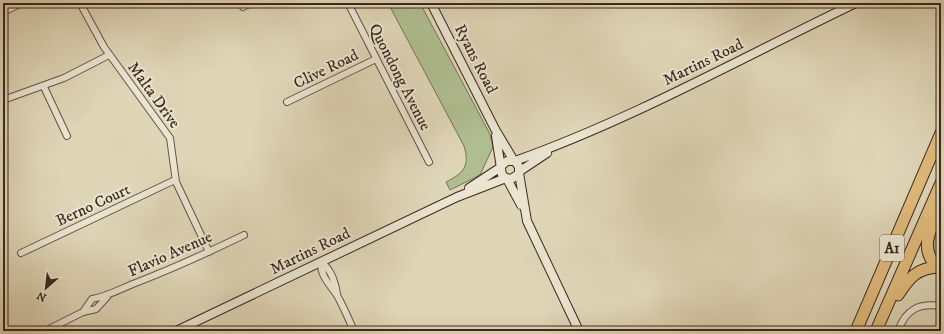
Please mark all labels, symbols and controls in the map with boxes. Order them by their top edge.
street label: Quondong Avenue [364,20,436,134]
street label: Ryans Road [450,21,502,97]
street label: Martins Road [660,34,746,90]
street label: Clive Road [290,45,362,93]
street label: Malta Drive [123,58,185,132]
street label: Berno Court [53,179,133,231]
street label: Martins Road [267,223,353,279]
street label: Flavio Avenue [125,226,215,281]
road number: A1 [880,235,904,261]
north arrow [26,268,66,308]
text: N [35,288,49,304]

